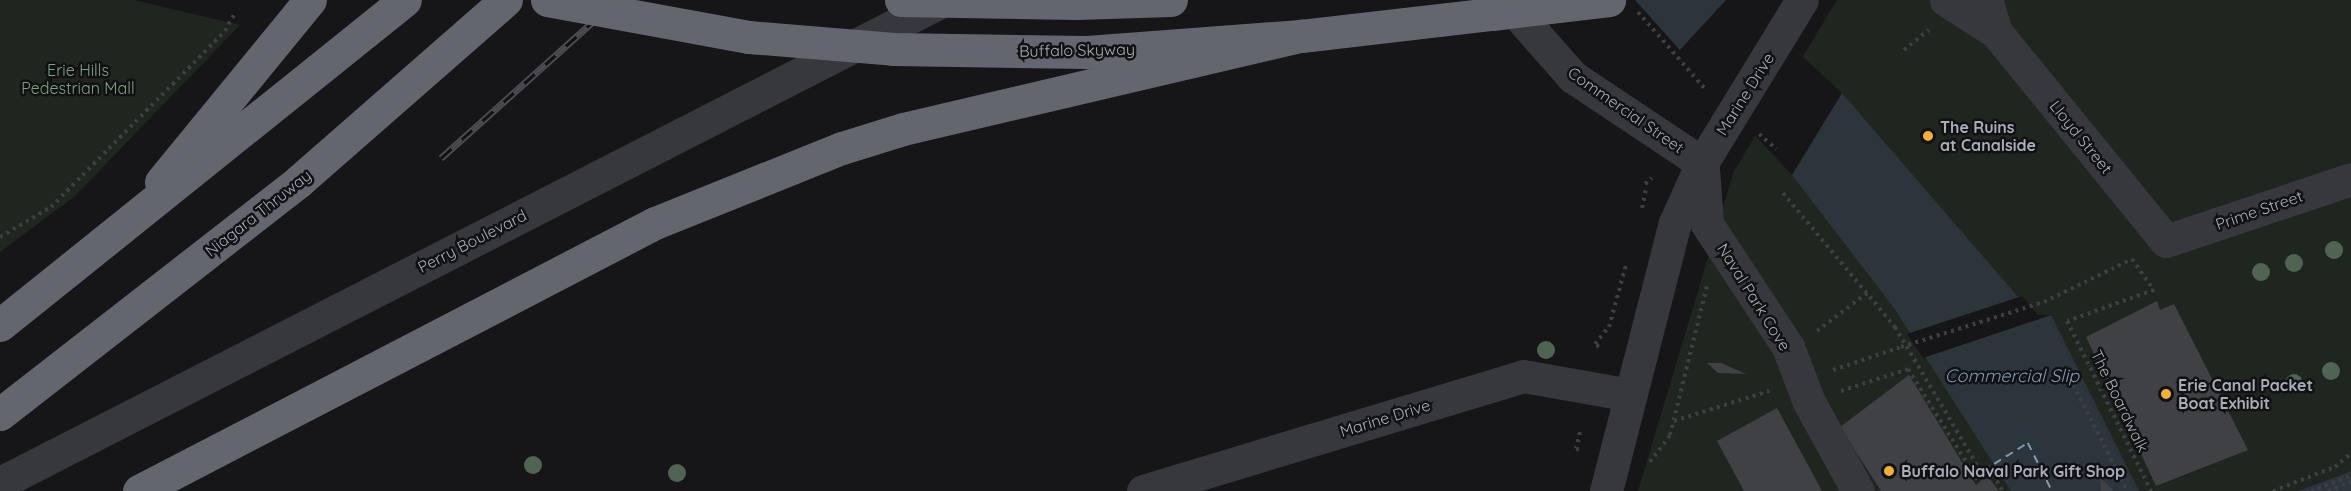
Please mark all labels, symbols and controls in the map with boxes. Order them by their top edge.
street label: Buffalo Skyway [1019,39,1135,61]
street label: Marine Drive [1712,49,1778,139]
park label: Erie Hills Pedestrian Mall [21,60,135,98]
street label: Commercial Street [1564,63,1688,157]
street label: Lloyd Street [2046,97,2116,177]
place label: The Ruins at Canalside [1940,117,2036,155]
marker: The Ruins at Canalside [1921,129,1935,143]
street label: Niagara Thruway [201,166,315,260]
street label: Prime Street [2213,186,2305,234]
street label: Perry Boulevard [414,205,530,277]
street label: Naval Park Cove [1713,240,1795,354]
street label: The Boardwalk [2087,347,2153,455]
water label: Commercial Slip [1945,365,2079,387]
place label: Erie Canal Packet Boat Exhibit [2178,375,2313,413]
marker: Erie Canal Packet Boat Exhibit [2159,387,2173,401]
street label: Marine Drive [1337,395,1433,441]
place label: Buffalo Naval Park Gift Shop [1901,461,2125,481]
marker: Buffalo Naval Park Gift Shop [1882,464,1896,478]

